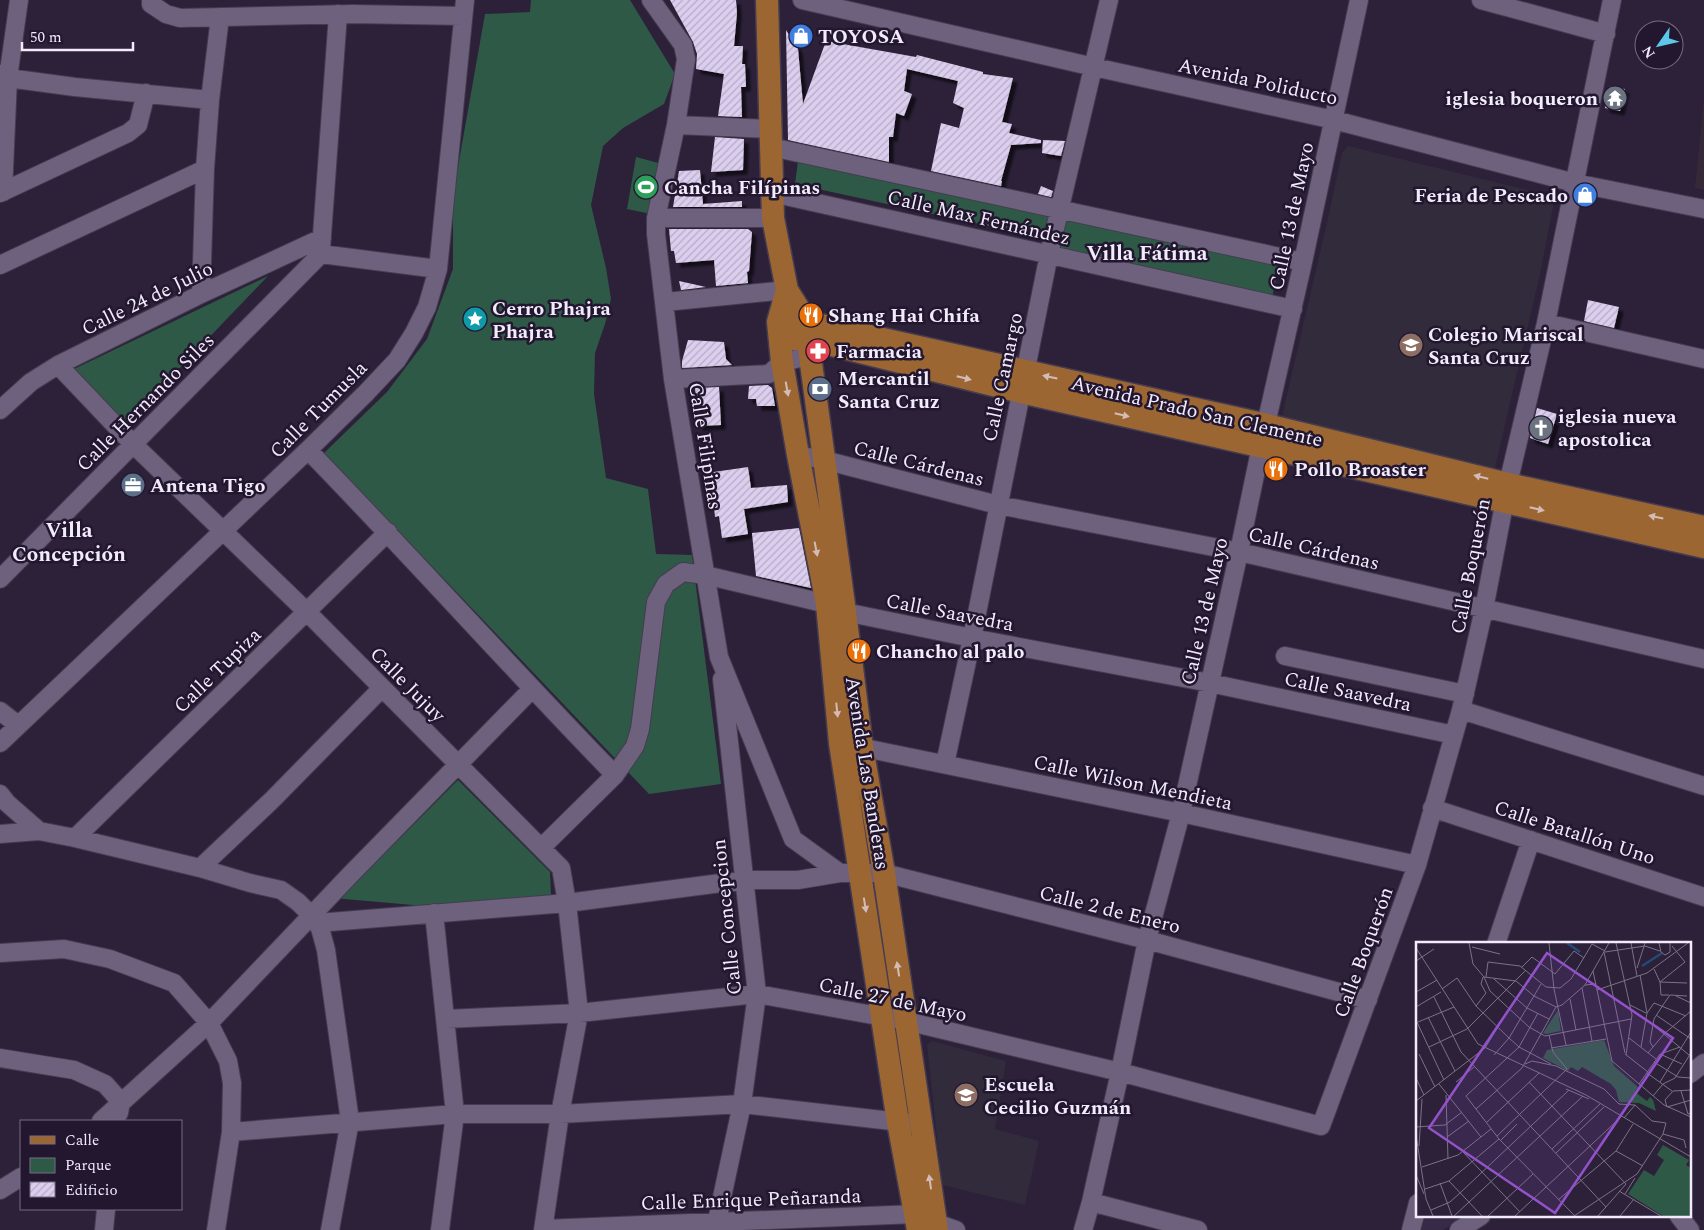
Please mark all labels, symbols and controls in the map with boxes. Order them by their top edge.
scale bar [22,20,134,52]
north arrow [1634,20,1684,70]
place label: TOYOSA [818,22,905,52]
shop icon: TOYOSA [788,23,814,49]
text: 50 m [30,26,62,49]
text: N [1637,41,1661,63]
street label: Avenida Poliducto [1175,50,1340,114]
place label: iglesia boqueron [1445,84,1598,114]
temple icon: iglesia boqueron [1602,85,1628,111]
street label: Calle 13 de Mayo [1262,139,1322,293]
place label: Cancha Filípinas [664,173,820,203]
sports icon: Cancha Filípinas [633,174,659,200]
place label: Feria de Pescado [1414,181,1568,211]
street label: Calle Max Fernández [884,182,1073,254]
shop icon: Feria de Pescado [1572,182,1598,208]
district label: Villa Fátima [1087,238,1208,270]
street label: Calle 24 de Julio [76,254,218,344]
place label: Cerro Phajra Phajra [492,294,612,347]
place label: Shang Hai Chifa [828,301,980,331]
restaurant icon: Shang Hai Chifa [798,302,824,328]
place icon: Cerro Phajra Phajra [462,306,488,332]
street label: Calle Camargo [975,310,1031,445]
place label: Colegio Mariscal Santa Cruz [1428,320,1584,373]
street label: Calle Hernando Siles [70,327,222,479]
school or university icon: Colegio Mariscal Santa Cruz [1398,332,1424,358]
place label: Farmacia [836,337,923,367]
pharmacy icon: Farmacia [805,338,831,364]
street label: Calle Tumusla [263,354,375,466]
place label: Mercantil Santa Cruz [838,364,940,417]
street label: Avenida Prado San Clemente [1068,368,1326,456]
one-way arrow [1042,373,1057,381]
one-way arrow [957,374,972,382]
bank icon: Mercantil Santa Cruz [807,376,833,402]
street label: Calle Filipinas [680,380,730,512]
one-way arrow [783,382,791,398]
place label: iglesia nueva apostolica [1558,402,1677,455]
one-way arrow [1115,411,1130,419]
church icon: iglesia nueva apostolica [1528,415,1554,441]
street label: Calle Cárdenas [850,433,987,495]
place label: Pollo Broaster [1294,455,1426,485]
restaurant icon: Pollo Broaster [1263,456,1289,482]
place label: Antena Tigo [150,471,265,501]
office icon: Antena Tigo [120,472,146,498]
one-way arrow [1473,473,1488,481]
street label: Calle Boquerón [1443,496,1499,636]
one-way arrow [1529,505,1544,513]
one-way arrow [1648,512,1664,520]
district label: Villa Concepción [12,515,126,571]
street label: Calle Cárdenas [1245,519,1382,579]
street label: Calle 13 de Mayo [1173,534,1237,688]
one-way arrow [813,541,821,557]
street label: Calle Saavedra [883,586,1016,640]
street label: Calle Tupiza [167,621,269,720]
place label: Chancho al palo [876,637,1024,667]
restaurant icon: Chancho al palo [846,638,872,664]
street label: Calle Jujuy [363,640,453,730]
street label: Calle Saavedra [1281,664,1415,720]
street label: Avenida Las Banderas [837,674,897,872]
one-way arrow [833,702,841,718]
street label: Calle Wilson Mendieta [1031,747,1235,819]
street label: Calle Batallón Uno [1490,793,1659,873]
street label: Calle Concepcion [704,837,750,996]
street label: Calle 2 de Enero [1036,878,1184,942]
street label: Calle Boquerón [1326,883,1402,1022]
one-way arrow [862,898,870,914]
inset map [1416,942,1692,1218]
one-way arrow [894,961,902,977]
street label: Calle 27 de Mayo [816,970,970,1030]
place label: Escuela Cecilio Guzmán [984,1070,1131,1123]
school or university icon: Escuela Cecilio Guzmán [953,1082,979,1108]
legend [20,1120,182,1210]
text: Calle [65,1129,99,1152]
text: Parque [65,1154,112,1177]
one-way arrow [926,1173,934,1189]
text: Edificio [65,1179,118,1202]
street label: Calle Enrique Peñaranda [640,1181,862,1219]

